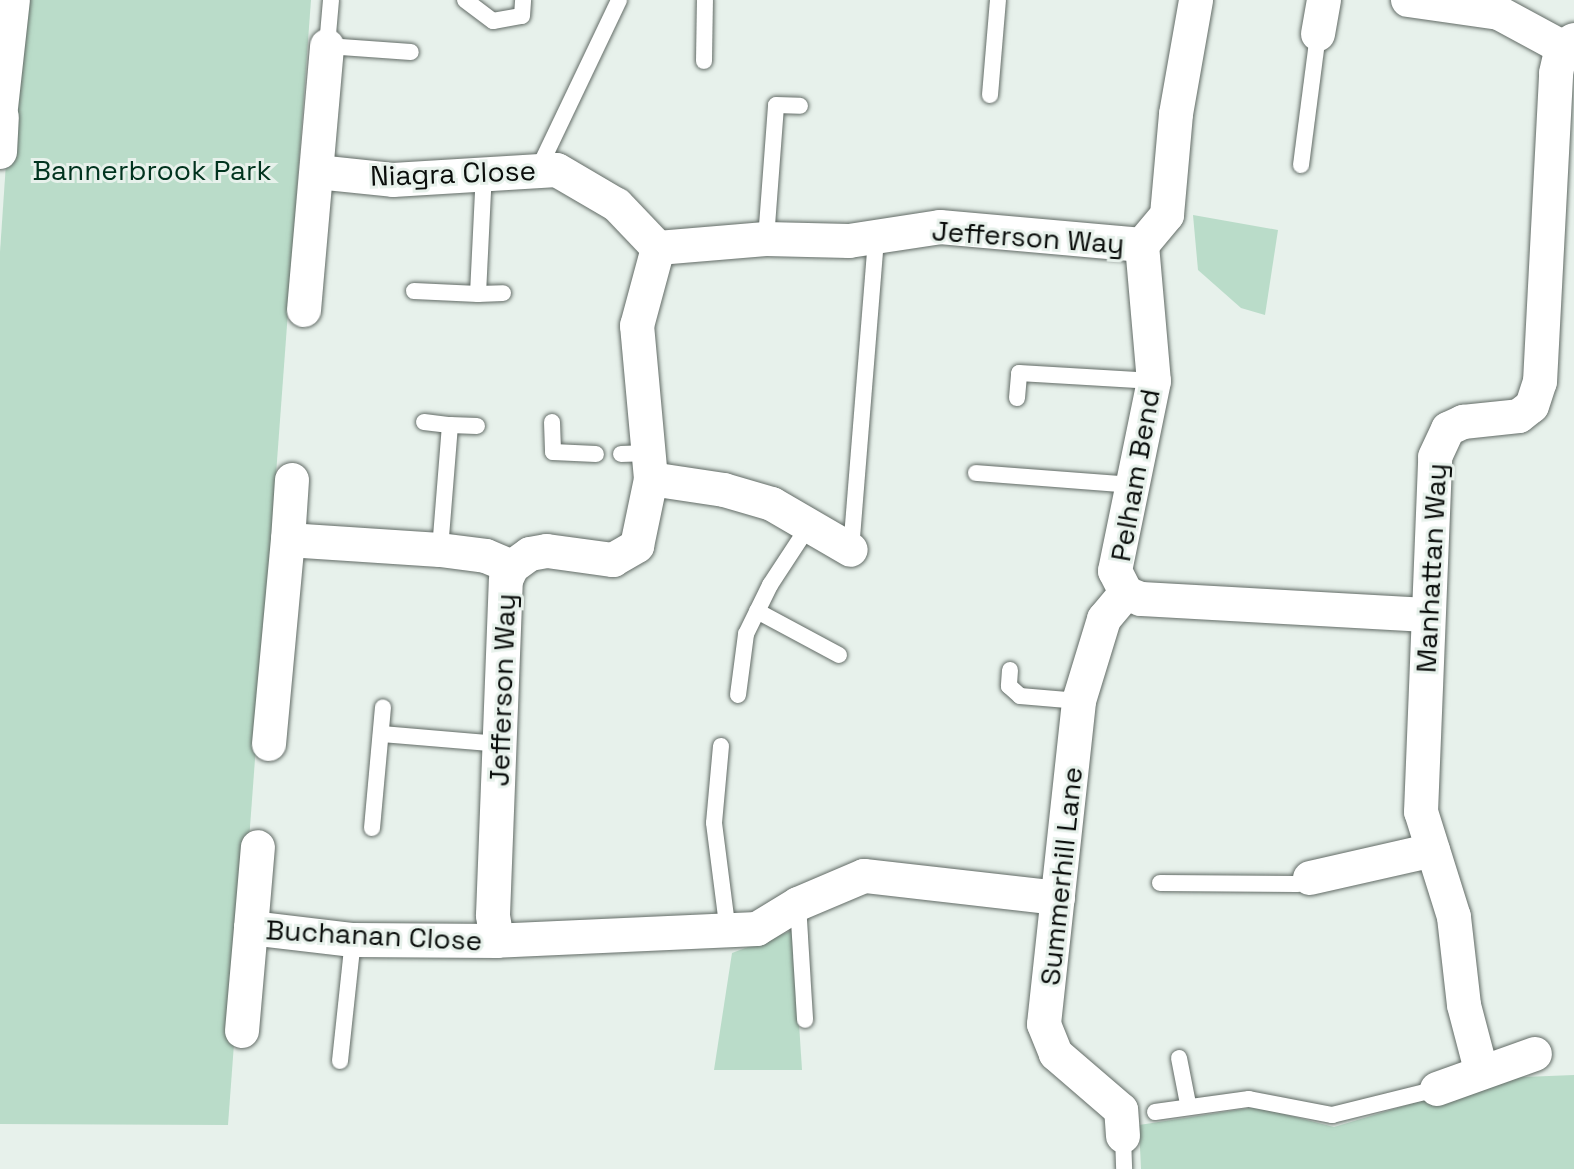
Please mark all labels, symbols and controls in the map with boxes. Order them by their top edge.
park label: Bannerbrook Park [32,153,272,187]
street label: Niagra Close [369,153,537,193]
street label: Jefferson Way [931,214,1125,260]
street label: Pelham Bend [1103,386,1167,564]
street label: Manhattan Way [1409,462,1453,674]
street label: Jefferson Way [482,593,522,787]
street label: Summerhill Lane [1033,765,1089,987]
street label: Buchanan Close [265,913,483,957]

